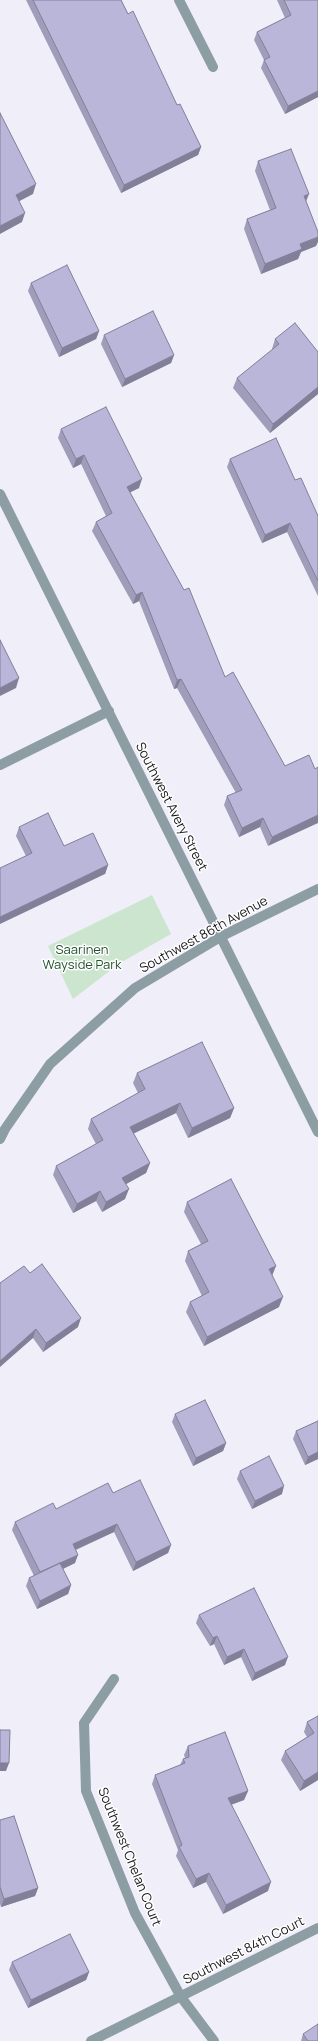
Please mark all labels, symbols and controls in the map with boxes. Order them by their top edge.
street label: Southwest Avery Street [132,740,210,874]
street label: Southwest 86th Avenue [137,893,271,977]
park label: Saarinen Wayside Park [43,942,121,973]
street label: Southwest Chelan Court [94,1785,164,1929]
street label: Southwest 84th Court [181,1914,307,1988]

